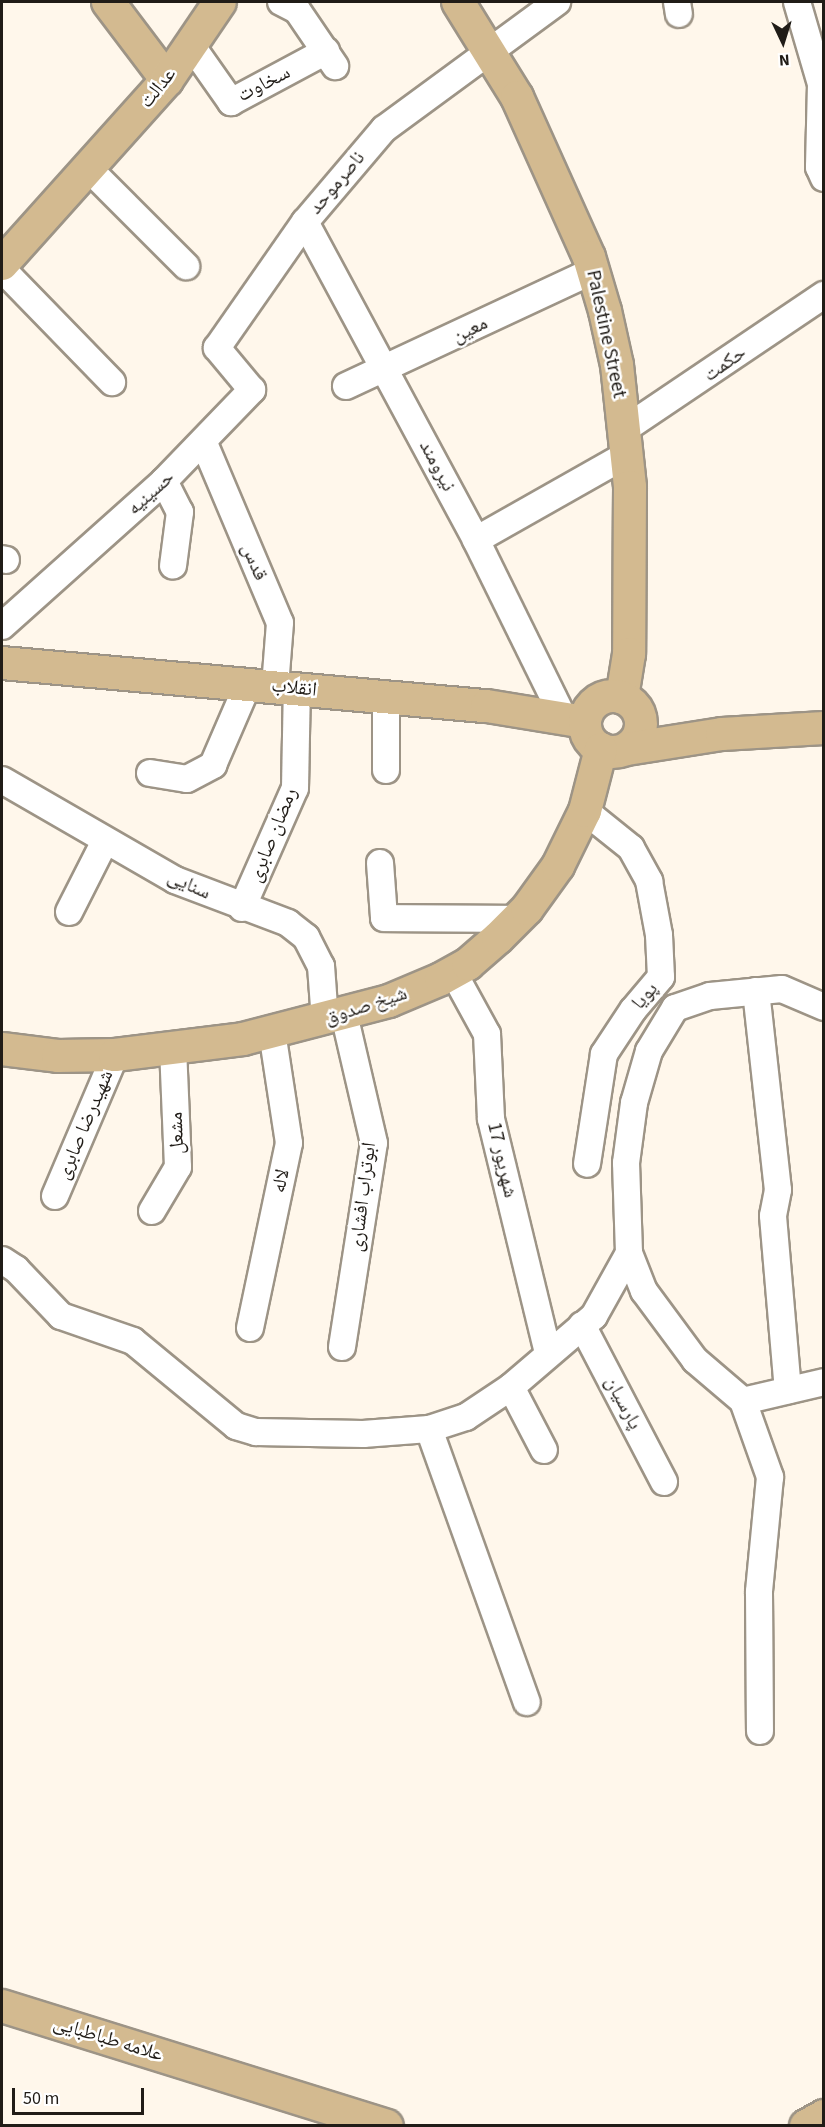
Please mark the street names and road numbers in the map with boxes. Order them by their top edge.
street label: سخاوت [233,61,295,107]
street label: عدالت [135,63,181,113]
street label: ناصرموحد [304,147,370,219]
street label: Palestine Street [581,268,631,400]
street label: معین [448,311,492,349]
street label: حکمت [699,341,751,387]
street label: نیرومند [414,436,460,496]
street label: حسینیه [122,466,180,520]
street label: قدس [236,540,272,584]
street label: انقلاب [270,674,318,702]
street label: رمضان صابری [243,784,303,886]
street label: سنایی [164,865,214,905]
street label: پویا [627,978,663,1014]
street label: شیخ صدوق [322,981,410,1031]
street label: شهیدرضا صابری [51,1067,119,1183]
street label: مشعل [164,1111,190,1155]
street label: 17 شهریور [482,1120,522,1200]
street label: ابوتراب افشاری [344,1141,382,1253]
street label: لاله [267,1167,295,1195]
street label: پارسیان [599,1372,647,1434]
street label: علامه طباطبایی [50,2011,166,2067]

